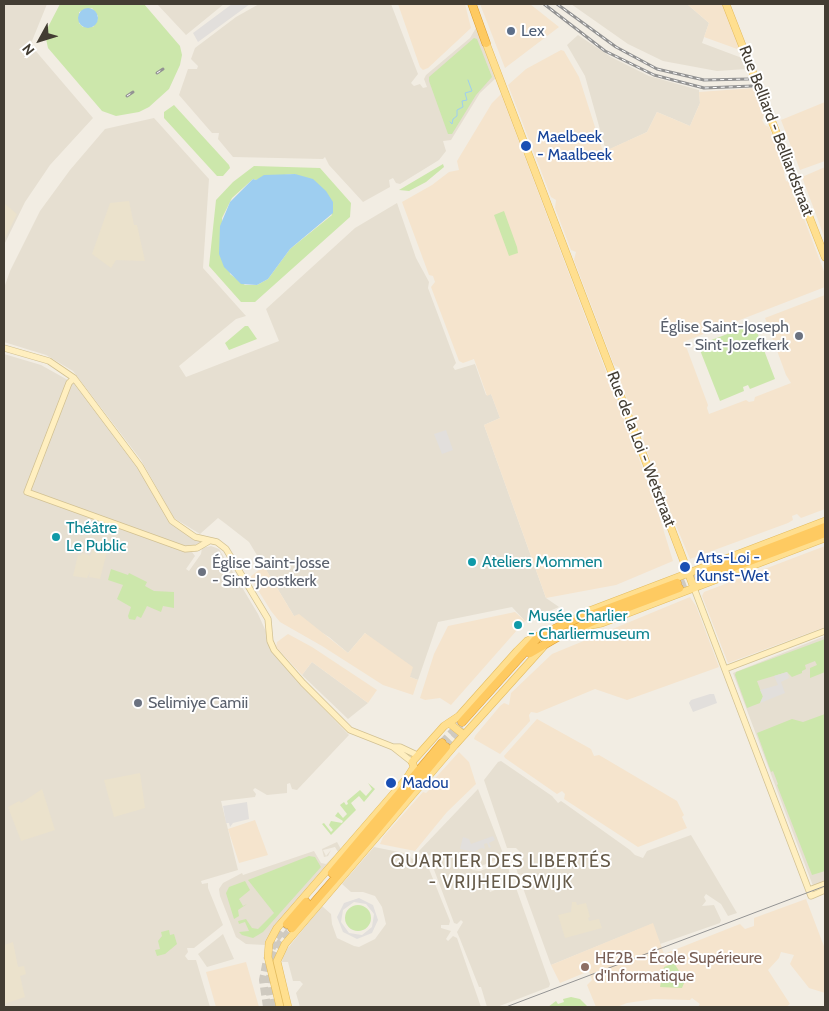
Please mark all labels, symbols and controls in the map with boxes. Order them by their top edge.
north arrow [15,15,65,65]
place label: Lex [521,21,545,41]
marker: Lex [505,25,517,37]
text: N [18,40,38,59]
street label: Rue Belliard - Belliardstraat [735,43,817,219]
place label: Maelbeek - Maalbeek [537,127,612,165]
marker: Maelbeek - Maalbeek [519,139,533,153]
place label: Église Saint-Joseph - Sint-Jozefkerk [660,317,789,355]
marker: Église Saint-Joseph - Sint-Jozefkerk [793,330,805,342]
street label: Rue de la Loi - Wetstraat [602,369,680,529]
place label: Théâtre Le Public [66,518,126,556]
marker: Théâtre Le Public [50,531,62,543]
place label: Arts-Loi - Kunst-Wet [696,548,769,586]
place label: Ateliers Mommen [482,552,602,572]
place label: Église Saint-Josse - Sint-Joostkerk [212,553,330,591]
marker: Ateliers Mommen [466,556,478,568]
marker: Arts-Loi - Kunst-Wet [678,560,692,574]
marker: Église Saint-Josse - Sint-Joostkerk [196,566,208,578]
place label: Musée Charlier - Charliermuseum [528,606,650,644]
marker: Musée Charlier - Charliermuseum [512,619,524,631]
place label: Selimiye Camii [148,693,248,713]
marker: Selimiye Camii [132,697,144,709]
place label: Madou [402,773,449,793]
marker: Madou [384,776,398,790]
district label: QUARTIER DES LIBERTÉS - VRIJHEIDSWIJK [388,851,614,894]
place label: HE2B – École Supérieure d'Informatique [595,948,762,986]
marker: HE2B – École Supérieure d'Informatique [579,961,591,973]

